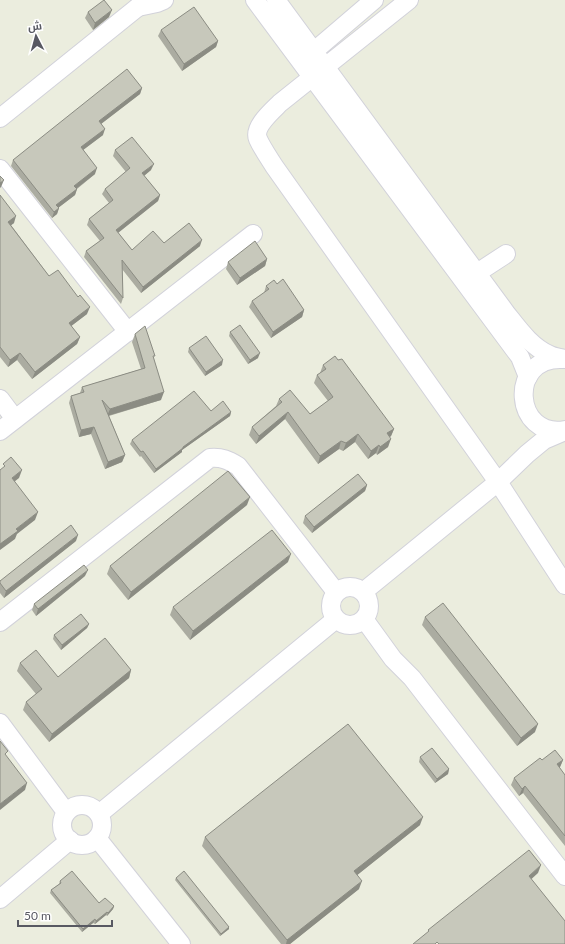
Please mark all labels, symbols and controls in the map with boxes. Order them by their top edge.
north arrow [16,16,56,56]
text: ش [27,18,43,34]
scale bar [18,902,112,928]
text: 50 m [24,908,51,923]

